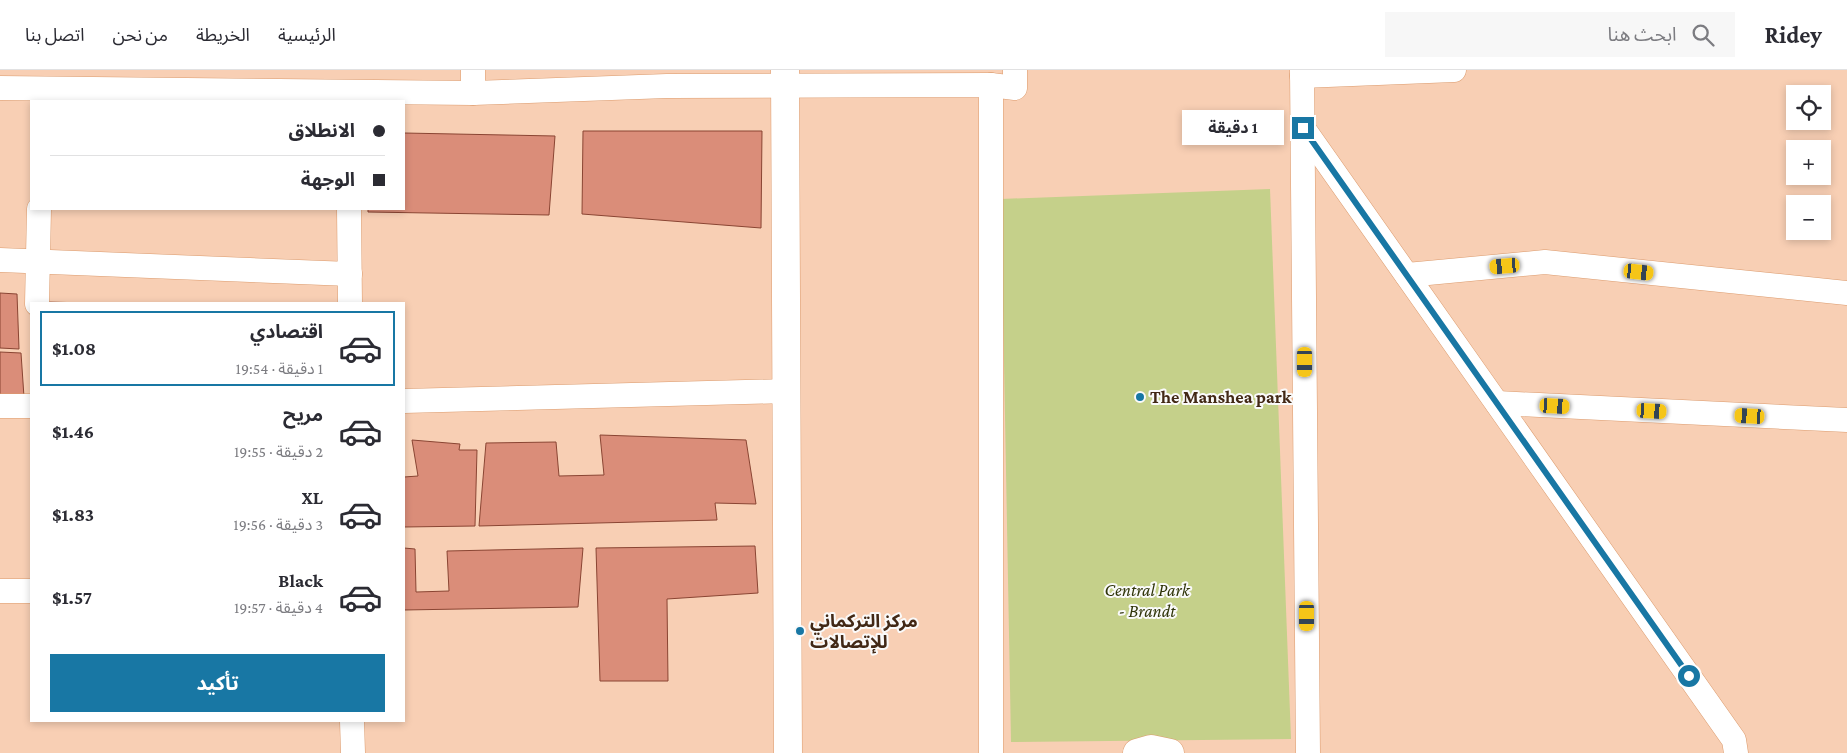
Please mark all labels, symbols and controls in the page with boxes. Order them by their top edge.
search box [1385,12,1735,57]
icon: search [1689,21,1717,49]
text: Ridey [1765,21,1822,48]
text: ابحث هنا [1608,24,1677,45]
text: اتصل بنا [25,25,85,45]
text: من نحن [113,25,168,45]
text: الخريطة [196,25,250,45]
text: الرئيسية [278,25,336,45]
map controls [1786,85,1831,240]
button: locate [1786,85,1831,130]
callout: 1 دقيقة [1183,110,1286,146]
route end [1292,117,1314,139]
text: 1 دقيقة [1208,119,1258,136]
text: الانطلاق [289,120,355,141]
button: + [1786,140,1831,185]
text: الوجهة [301,169,355,190]
button: − [1786,195,1831,240]
car [1489,257,1520,275]
car [1623,263,1654,281]
text: اقتصادي [250,321,323,342]
icon: car [338,326,383,371]
text: $1.08 [52,338,96,359]
car [1297,347,1312,377]
text: 1 دقيقة · 19:54 [236,360,323,377]
place label: The Manshea park [1150,387,1292,407]
marker: The Manshea park [1134,391,1146,403]
car [1539,398,1570,414]
car [1636,403,1667,419]
text: مريح [283,404,323,425]
car [1734,408,1765,424]
icon: car [338,409,383,454]
text: $1.46 [52,421,94,442]
text: 2 دقيقة · 19:55 [234,443,323,460]
text: XL [302,487,323,508]
icon: car [338,492,383,537]
text: $1.83 [52,504,94,525]
text: 3 دقيقة · 19:56 [233,516,323,533]
text: Black [278,570,323,591]
icon: car [338,575,383,620]
park label: Central Park - Brandt [1104,580,1191,621]
text: $1.57 [52,587,92,608]
text: 4 دقيقة · 19:57 [234,599,323,616]
car [1299,601,1314,631]
place label: مركز التركماني للإتصالات [810,611,918,654]
marker: مركز التركماني للإتصالات [794,625,806,637]
button: تأكيد [50,654,385,712]
route start [1678,665,1700,687]

